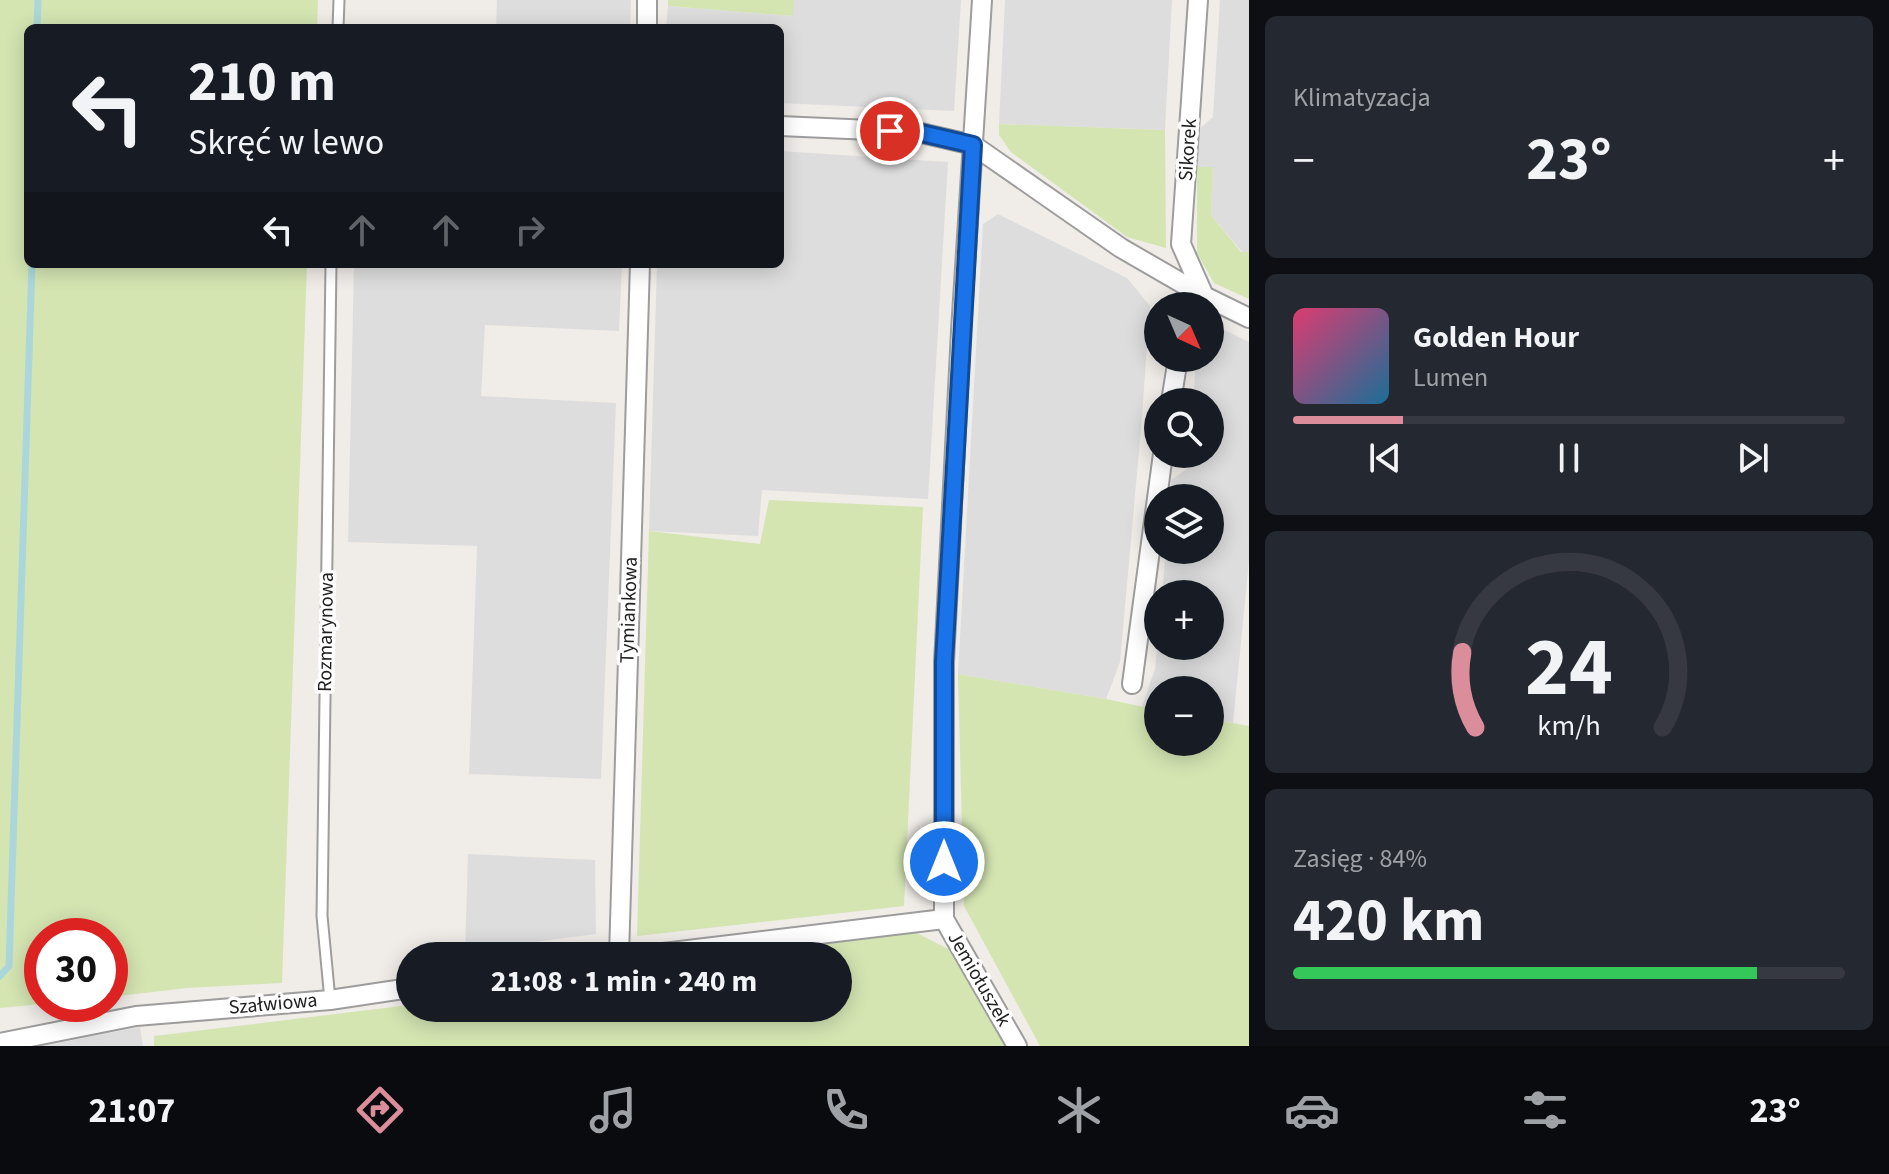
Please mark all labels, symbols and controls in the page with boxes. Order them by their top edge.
text: 210 m [188,43,336,122]
icon: left [56,56,160,160]
text: Klimatyzacja [1293,79,1431,116]
pin [856,97,924,165]
icon: arrive [868,109,912,153]
text: Skręć w lewo [188,117,384,168]
street label: Sikorek [1172,118,1204,182]
text: 23° [1526,118,1612,203]
text: − [1293,130,1315,193]
text: + [1823,130,1845,193]
icon: left [256,208,300,252]
icon: ahead [340,208,384,252]
icon: ahead [424,208,468,252]
icon: right [508,208,552,252]
north arrow [1144,292,1224,372]
map controls [1144,292,1224,756]
text: Golden Hour [1413,316,1579,359]
text: Lumen [1413,359,1488,396]
button: search [1144,388,1224,468]
icon: previous [1363,436,1407,480]
icon: pause [1547,436,1591,480]
icon: next [1731,436,1775,480]
button: layers [1144,484,1224,564]
street label: Tymiankowa [613,556,645,664]
street label: Rozmarynowa [311,572,341,692]
button: + [1144,580,1224,660]
text: 24 [1525,608,1613,726]
button: − [1144,676,1224,756]
text: km/h [1537,706,1601,746]
position arrow [902,820,986,904]
text: Zasięg · 84% [1293,840,1427,877]
text: 420 km [1293,879,1484,964]
speed limit sign: 30 [24,918,128,1022]
street label: Jemiołuszek [941,926,1017,1032]
text: 21:08 · 1 min · 240 m [491,960,757,1003]
street label: Szałwiowa [227,986,319,1022]
icon: directions [352,1082,408,1138]
icon: music [585,1082,641,1138]
icon: phone [818,1082,874,1138]
icon: climate [1051,1082,1107,1138]
icon: car [1284,1082,1340,1138]
icon: filters [1517,1082,1573,1138]
text: 21:07 [88,1085,175,1136]
text: 23° [1749,1085,1801,1136]

